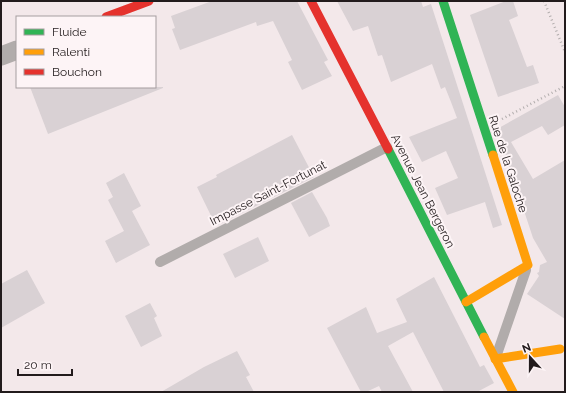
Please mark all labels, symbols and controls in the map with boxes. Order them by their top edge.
legend [16,16,156,88]
text: Fluide [52,25,87,39]
text: Ralenti [52,45,90,59]
text: Bouchon [52,65,102,79]
street label: Rue de la Galoche [486,114,530,214]
street label: Avenue Jean Bergeron [388,132,458,250]
street label: Impasse Saint-Fortunat [207,158,329,228]
north arrow [510,337,550,377]
text: N [520,341,533,356]
scale bar [18,351,72,377]
text: 20 m [24,358,52,372]

